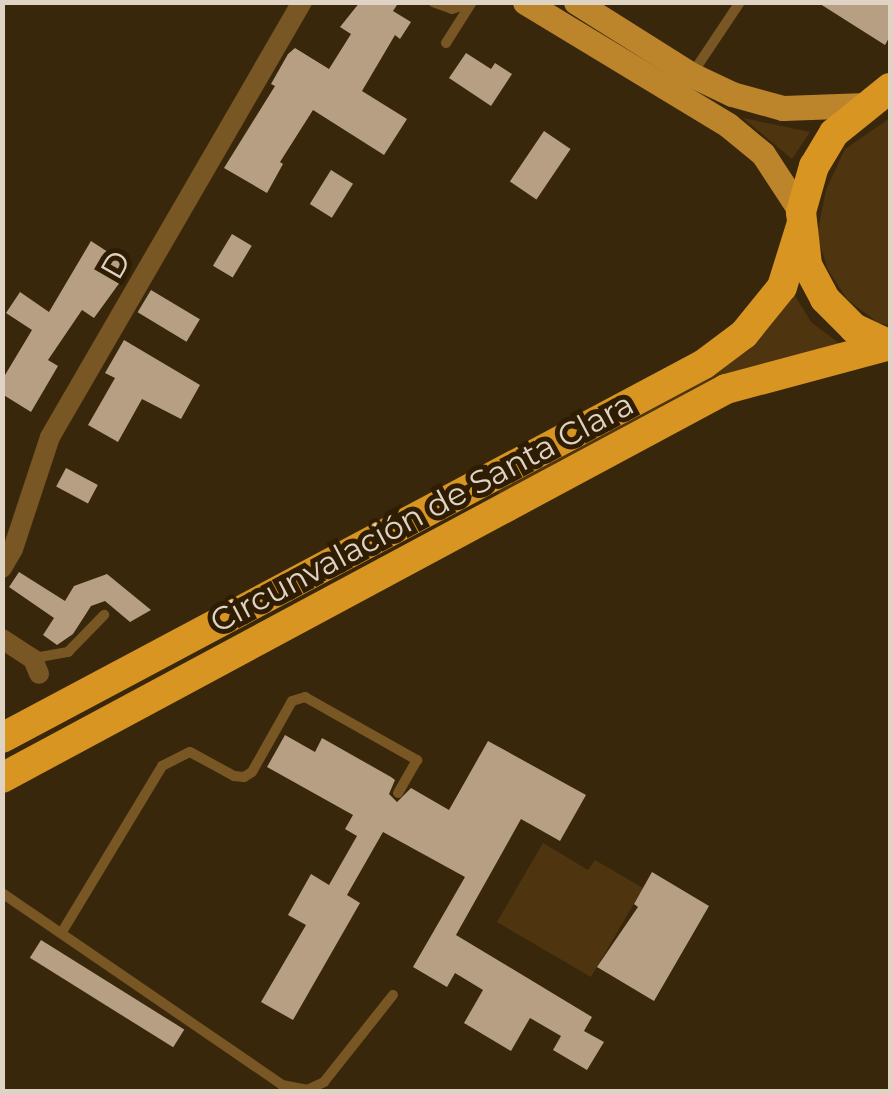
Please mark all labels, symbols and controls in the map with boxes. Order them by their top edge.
street label: D [93,244,139,286]
street label: Circunvalación de Santa Clara [204,385,640,641]

